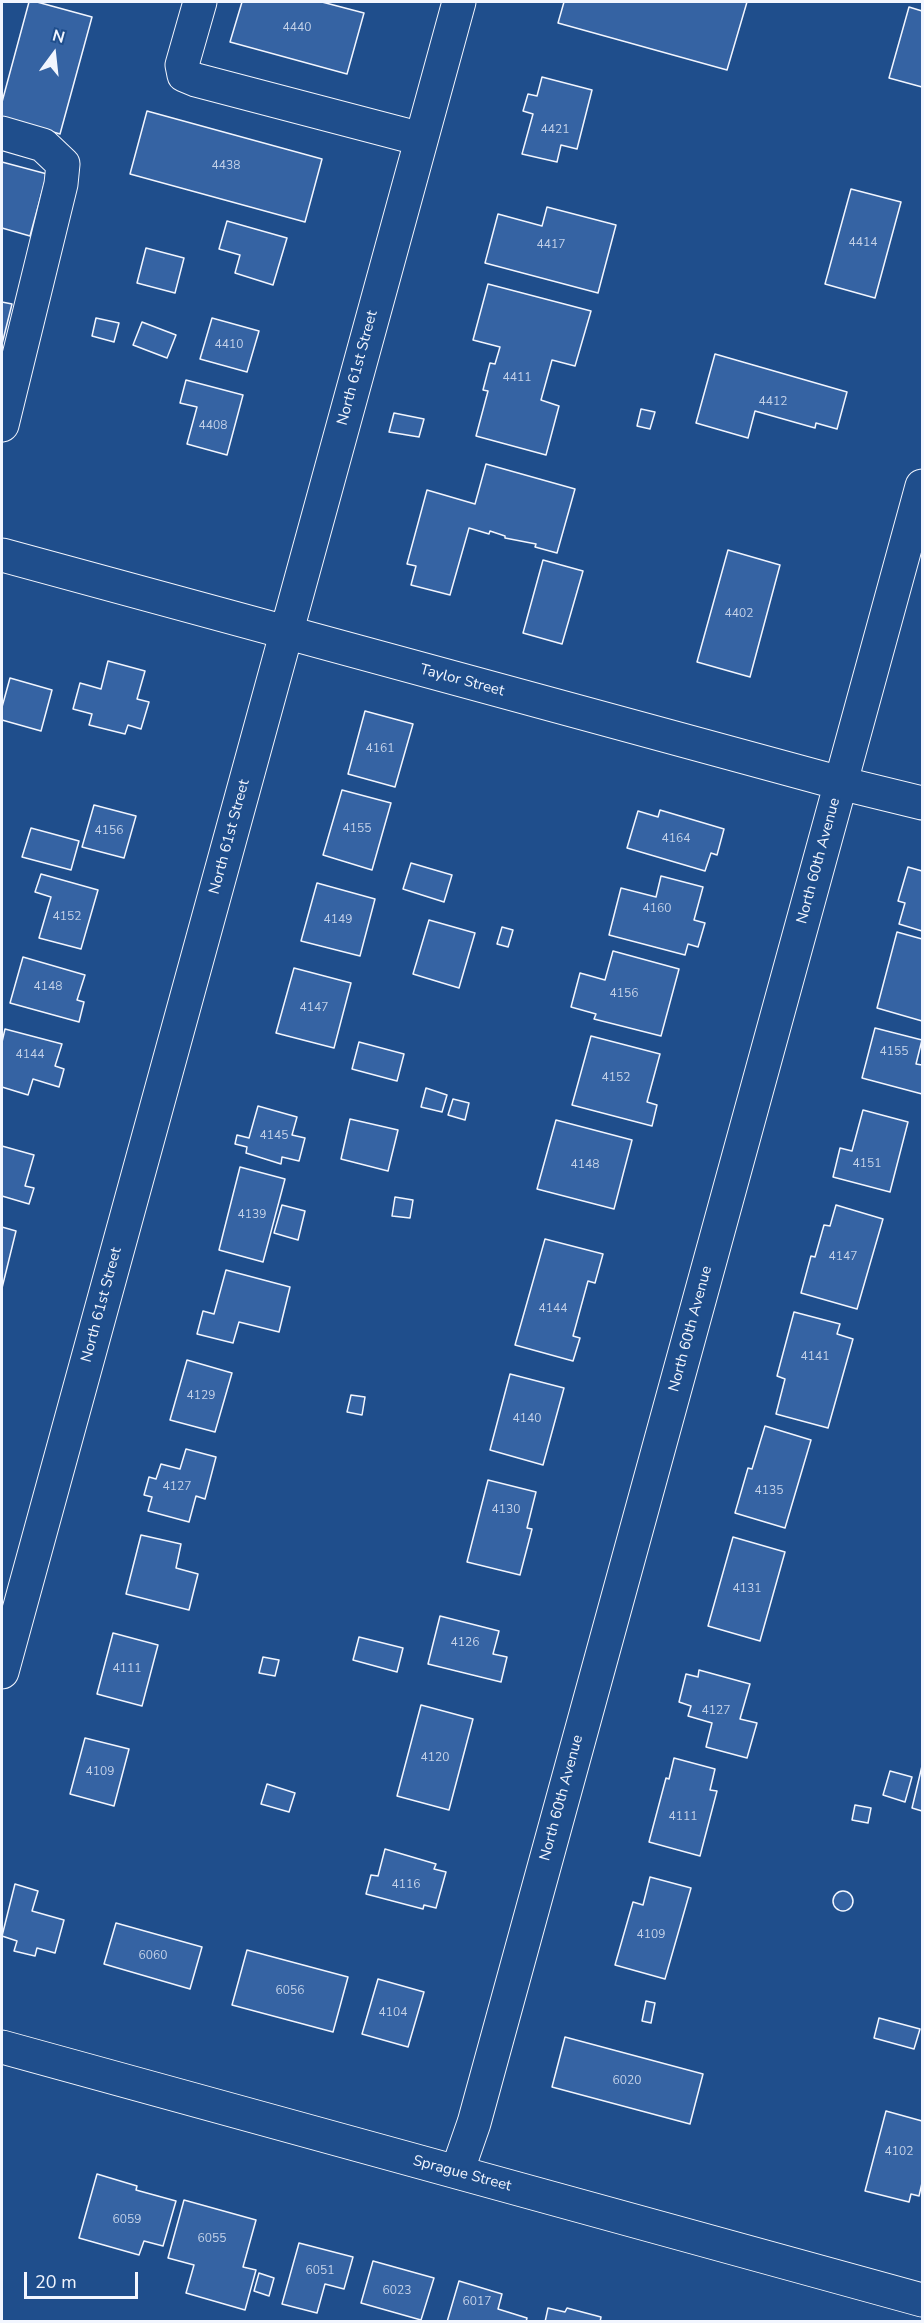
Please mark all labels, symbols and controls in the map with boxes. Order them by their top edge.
house number: 4440 [283,21,311,35]
north arrow [24,24,84,84]
text: N [50,24,67,49]
house number: 4421 [541,123,569,137]
house number: 4438 [212,159,240,173]
house number: 4414 [849,236,877,250]
house number: 4417 [537,238,565,252]
street label: North 61st Street [334,309,382,427]
house number: 4410 [215,338,243,352]
house number: 4411 [503,371,531,385]
house number: 4412 [759,395,787,409]
house number: 4408 [199,419,227,433]
house number: 4402 [725,607,753,621]
street label: Taylor Street [418,661,506,701]
house number: 4161 [366,742,394,756]
street label: North 61st Street [206,778,254,896]
street label: North 60th Avenue [794,796,844,926]
house number: 4155 [343,822,371,836]
house number: 4156 [95,824,123,838]
house number: 4164 [662,832,690,846]
house number: 4160 [643,902,671,916]
house number: 4152 [53,910,81,924]
house number: 4149 [324,913,352,927]
house number: 4148 [34,980,62,994]
house number: 4156 [610,987,638,1001]
house number: 4147 [300,1001,328,1015]
house number: 4155 [880,1045,908,1059]
house number: 4144 [16,1048,44,1062]
house number: 4152 [602,1071,630,1085]
house number: 4145 [260,1129,288,1143]
house number: 4151 [853,1157,881,1171]
house number: 4148 [571,1158,599,1172]
house number: 4139 [238,1208,266,1222]
street label: North 61st Street [78,1246,126,1364]
house number: 4147 [829,1250,857,1264]
street label: North 60th Avenue [666,1264,716,1394]
house number: 4144 [539,1302,567,1316]
house number: 4141 [801,1350,829,1364]
house number: 4129 [187,1389,215,1403]
house number: 4140 [513,1412,541,1426]
house number: 4127 [163,1480,191,1494]
house number: 4135 [755,1484,783,1498]
house number: 4130 [492,1503,520,1517]
house number: 4131 [733,1582,761,1596]
house number: 4126 [451,1636,479,1650]
house number: 4111 [113,1662,141,1676]
house number: 4127 [702,1704,730,1718]
street label: North 60th Avenue [537,1733,587,1863]
house number: 4120 [421,1751,449,1765]
house number: 4109 [86,1765,114,1779]
house number: 4111 [669,1810,697,1824]
house number: 4116 [392,1878,420,1892]
house number: 4109 [637,1928,665,1942]
house number: 6060 [139,1949,167,1963]
house number: 6056 [276,1984,304,1998]
house number: 4104 [379,2006,407,2020]
house number: 6020 [613,2074,641,2088]
house number: 4102 [885,2145,913,2159]
street label: Sprague Street [411,2152,513,2196]
house number: 6059 [113,2213,141,2227]
house number: 6055 [198,2232,226,2246]
scale bar [27,2260,141,2298]
house number: 6051 [306,2264,334,2278]
text: 20 m [35,2270,77,2294]
house number: 6023 [383,2284,411,2298]
house number: 6017 [463,2295,491,2309]

